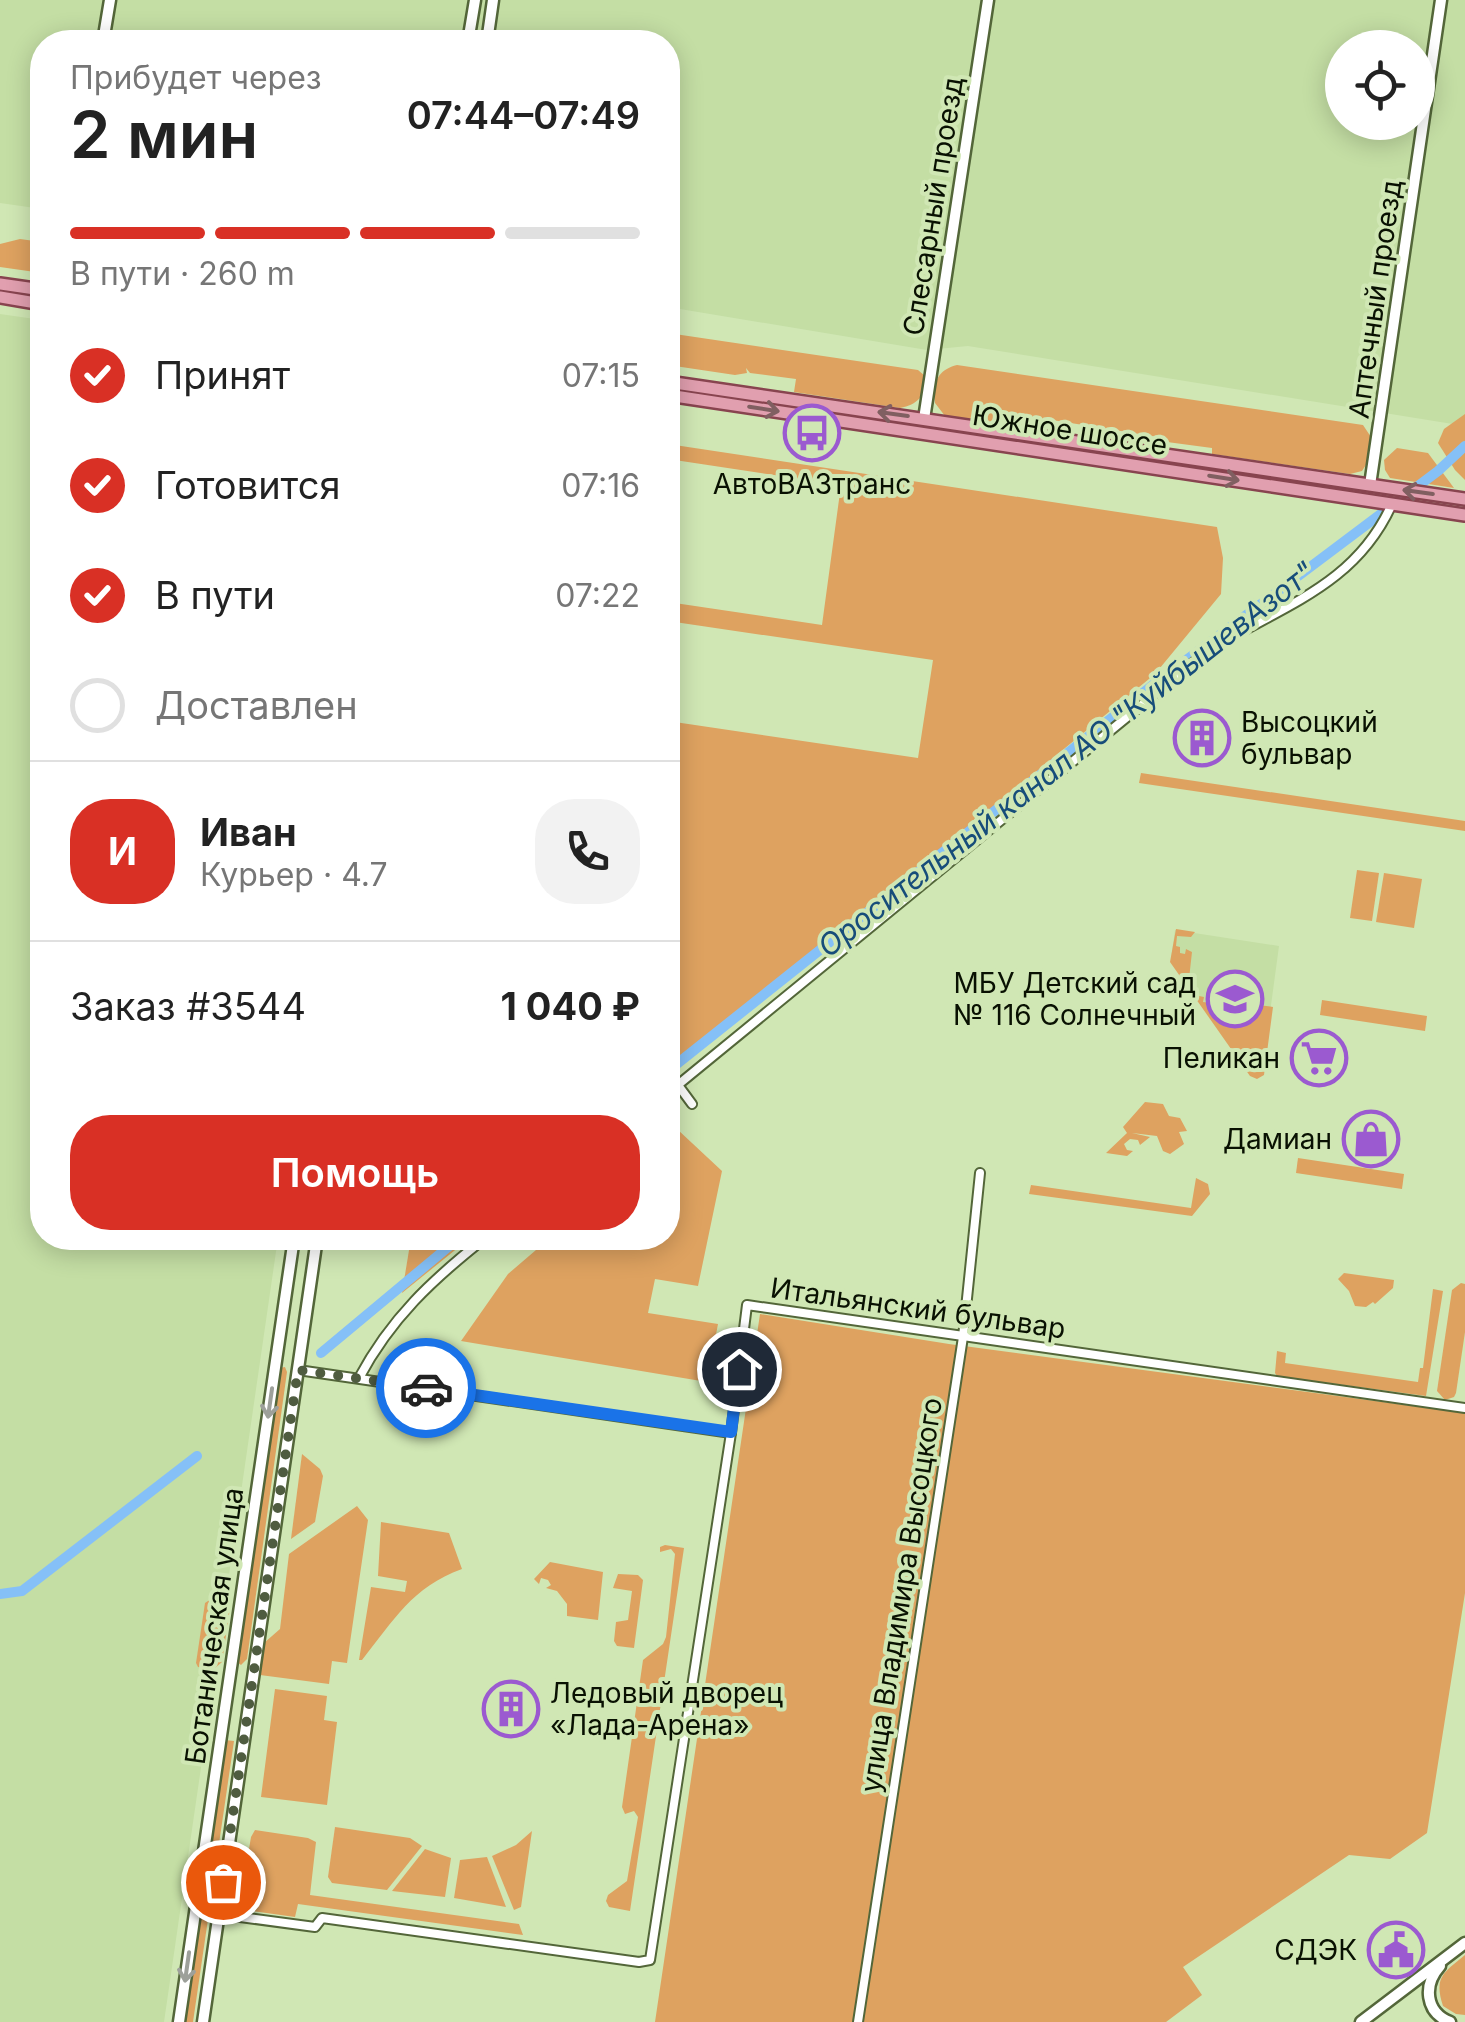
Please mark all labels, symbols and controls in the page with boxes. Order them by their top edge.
map controls [1325,30,1435,140]
button: locate [1325,30,1435,140]
text: Прибудет через [70,58,322,97]
street label: Слесарный проезд [896,74,970,338]
text: 07:44–07:49 [407,92,640,138]
text: 2 мин [70,95,258,174]
street label: Аптечный проезд [1341,177,1409,421]
text: В пути · 260 m [70,254,295,293]
icon: check [70,348,125,403]
text: Принят [155,352,290,398]
text: 07:15 [562,356,640,395]
street label: Южное шоссе [970,398,1170,462]
one-way arrow [747,401,780,419]
bus stop icon: АвтоВАЗтранс [782,403,842,463]
one-way arrow [877,405,910,423]
icon: check [70,458,125,513]
text: Готовится [155,462,340,508]
text: 07:16 [561,466,640,505]
place label: АвтоВАЗтранс [713,467,911,501]
one-way arrow [1207,470,1239,488]
one-way arrow [1402,483,1434,501]
water label: Оросительный канал АО "КуйбышевАзот" [810,554,1322,964]
icon: check [70,568,125,623]
text: В пути [155,572,275,618]
text: 07:22 [555,576,640,615]
text: Доставлен [155,682,358,728]
place label: Высоцкий бульвар [1241,705,1378,771]
building icon: Высоцкий бульвар [1172,708,1232,768]
button: phone [535,799,640,904]
text: Иван [200,809,297,855]
text: И [108,828,137,874]
text: Курьер · 4.7 [200,855,388,894]
place label: МБУ Детский сад № 116 Солнечный [953,966,1196,1032]
school or university icon: МБУ Детский сад № 116 Солнечный [1205,969,1265,1029]
text: Заказ #3544 [70,983,306,1029]
text: 1 040 ₽ [500,983,640,1029]
supermarket icon: Пеликан [1289,1028,1349,1088]
place label: Пеликан [1163,1041,1280,1075]
shop icon: Дамиан [1341,1109,1401,1169]
button: Помощь [70,1115,640,1230]
place label: Дамиан [1223,1122,1332,1156]
street label: Итальянский бульвар [768,1270,1068,1346]
pin [697,1327,782,1412]
courier [376,1338,476,1438]
icon: home [712,1342,767,1397]
icon: car [399,1361,454,1416]
one-way arrow [260,1387,278,1419]
street label: улица Владимира Высоцкого [853,1395,949,1795]
street label: Ботаническая улица [178,1485,250,1767]
place label: Ледовый дворец «Лада-Арена» [550,1676,783,1742]
building icon: Ледовый дворец «Лада-Арена» [481,1679,541,1739]
pin [181,1840,266,1925]
icon: bag [196,1855,251,1910]
public building icon: СДЭК [1366,1920,1426,1980]
place label: СДЭК [1274,1933,1357,1967]
one-way arrow [177,1950,196,1983]

